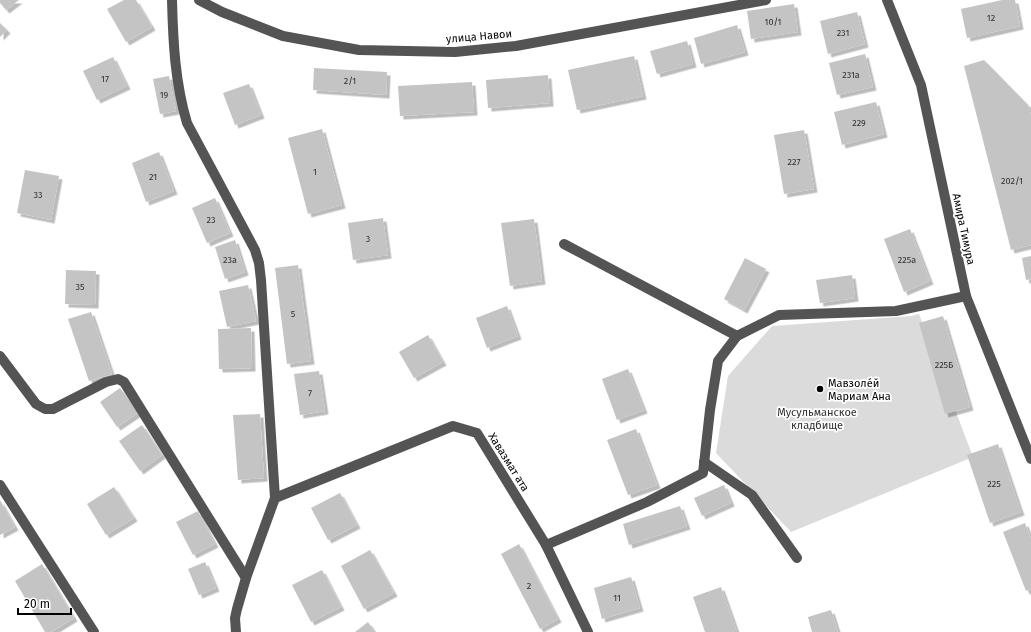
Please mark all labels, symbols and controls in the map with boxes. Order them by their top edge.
house number: 12 [987,13,995,23]
house number: 10/1 [765,17,781,27]
street label: улица Навои [445,27,513,46]
house number: 231 [837,28,849,38]
house number: 231а [842,70,860,80]
house number: 17 [101,74,109,84]
house number: 2/1 [344,76,356,86]
house number: 19 [160,90,169,100]
house number: 229 [852,118,866,128]
house number: 227 [788,157,800,167]
house number: 1 [313,167,317,177]
house number: 21 [149,172,157,182]
house number: 202/1 [1001,176,1023,186]
house number: 33 [34,190,42,200]
street label: Амира Тимура [950,192,977,266]
house number: 23 [207,215,215,225]
house number: 3 [366,234,370,244]
house number: 23а [223,255,237,265]
house number: 225а [898,255,916,265]
house number: 35 [75,282,85,292]
house number: 5 [291,309,296,319]
house number: 225Б [935,360,953,370]
place label: Мавзоле́й Мариам Ана [828,377,891,403]
marker: Мавзоле́й Мариам Ана [815,384,825,394]
house number: 7 [308,388,312,398]
park label: Мусульманское кладбище [777,406,857,432]
street label: Хавазмат ата [485,431,532,494]
house number: 225 [987,479,1001,489]
house number: 2 [527,581,531,591]
scale bar [18,590,71,616]
house number: 11 [613,593,621,603]
text: 20 m [24,597,50,611]

